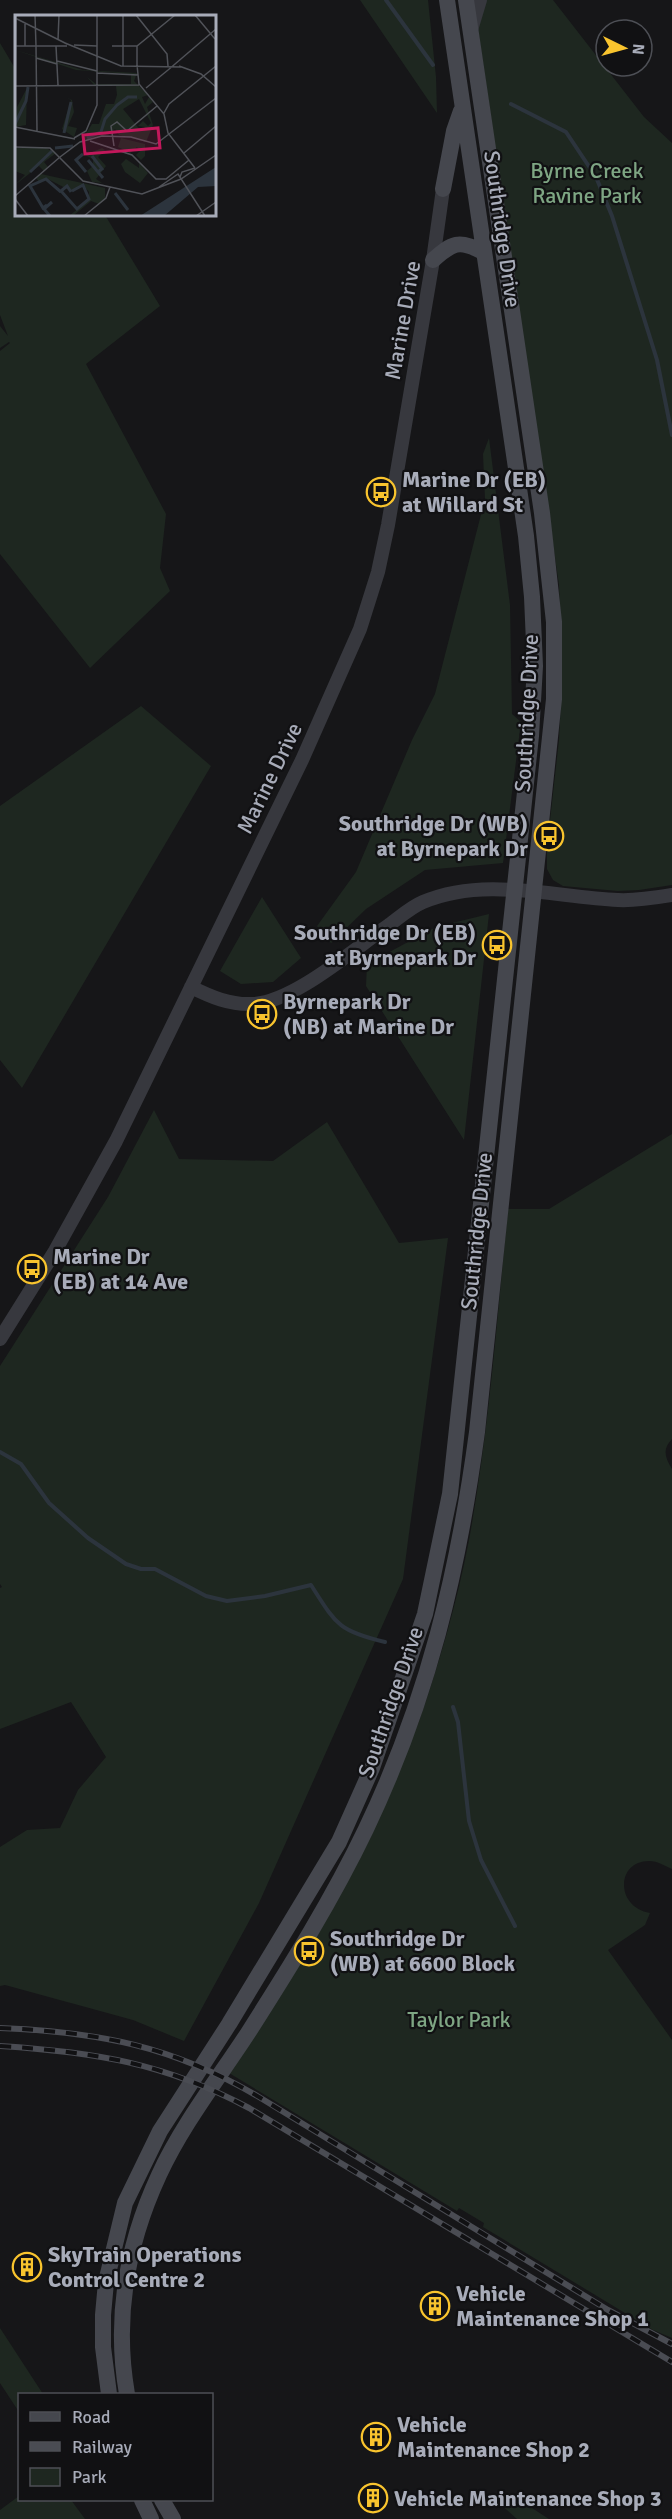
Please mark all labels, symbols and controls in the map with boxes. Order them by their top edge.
inset map [15,15,216,216]
north arrow [594,18,654,78]
text: N [627,43,648,56]
street label: Southridge Drive [478,149,527,309]
park label: Byrne Creek Ravine Park [530,157,644,209]
street label: Marine Drive [379,258,426,382]
place label: Marine Dr (EB) at Willard St [402,466,546,518]
bus stop icon: Marine Dr (EB) at Willard St [365,476,397,508]
street label: Southridge Drive [509,633,544,793]
street label: Marine Drive [231,718,308,838]
place label: Southridge Dr (WB) at Byrnepark Dr [339,810,528,862]
bus stop icon: Southridge Dr (WB) at Byrnepark Dr [533,820,565,852]
place label: Southridge Dr (EB) at Byrnepark Dr [294,919,476,971]
bus stop icon: Southridge Dr (EB) at Byrnepark Dr [481,929,513,961]
place label: Byrnepark Dr (NB) at Marine Dr [283,988,454,1040]
bus stop icon: Byrnepark Dr (NB) at Marine Dr [246,998,278,1030]
street label: Southridge Drive [455,1151,498,1311]
place label: Marine Dr (EB) at 14 Ave [53,1243,188,1295]
bus stop icon: Marine Dr (EB) at 14 Ave [16,1253,48,1285]
street label: Southridge Drive [352,1623,429,1781]
place label: Southridge Dr (WB) at 6600 Block [330,1925,515,1977]
bus stop icon: Southridge Dr (WB) at 6600 Block [293,1935,325,1967]
park label: Taylor Park [407,2006,511,2033]
place label: SkyTrain Operations Control Centre 2 [48,2241,242,2293]
building icon: SkyTrain Operations Control Centre 2 [11,2251,43,2283]
place label: Vehicle Maintenance Shop 1 [456,2280,649,2332]
building icon: Vehicle Maintenance Shop 1 [419,2290,451,2322]
legend [18,2393,213,2501]
text: Road [72,2406,111,2428]
place label: Vehicle Maintenance Shop 2 [397,2411,590,2463]
building icon: Vehicle Maintenance Shop 2 [360,2421,392,2453]
text: Railway [72,2436,133,2458]
text: Park [72,2466,107,2488]
building icon: Vehicle Maintenance Shop 3 [357,2482,389,2514]
place label: Vehicle Maintenance Shop 3 [394,2485,662,2512]

